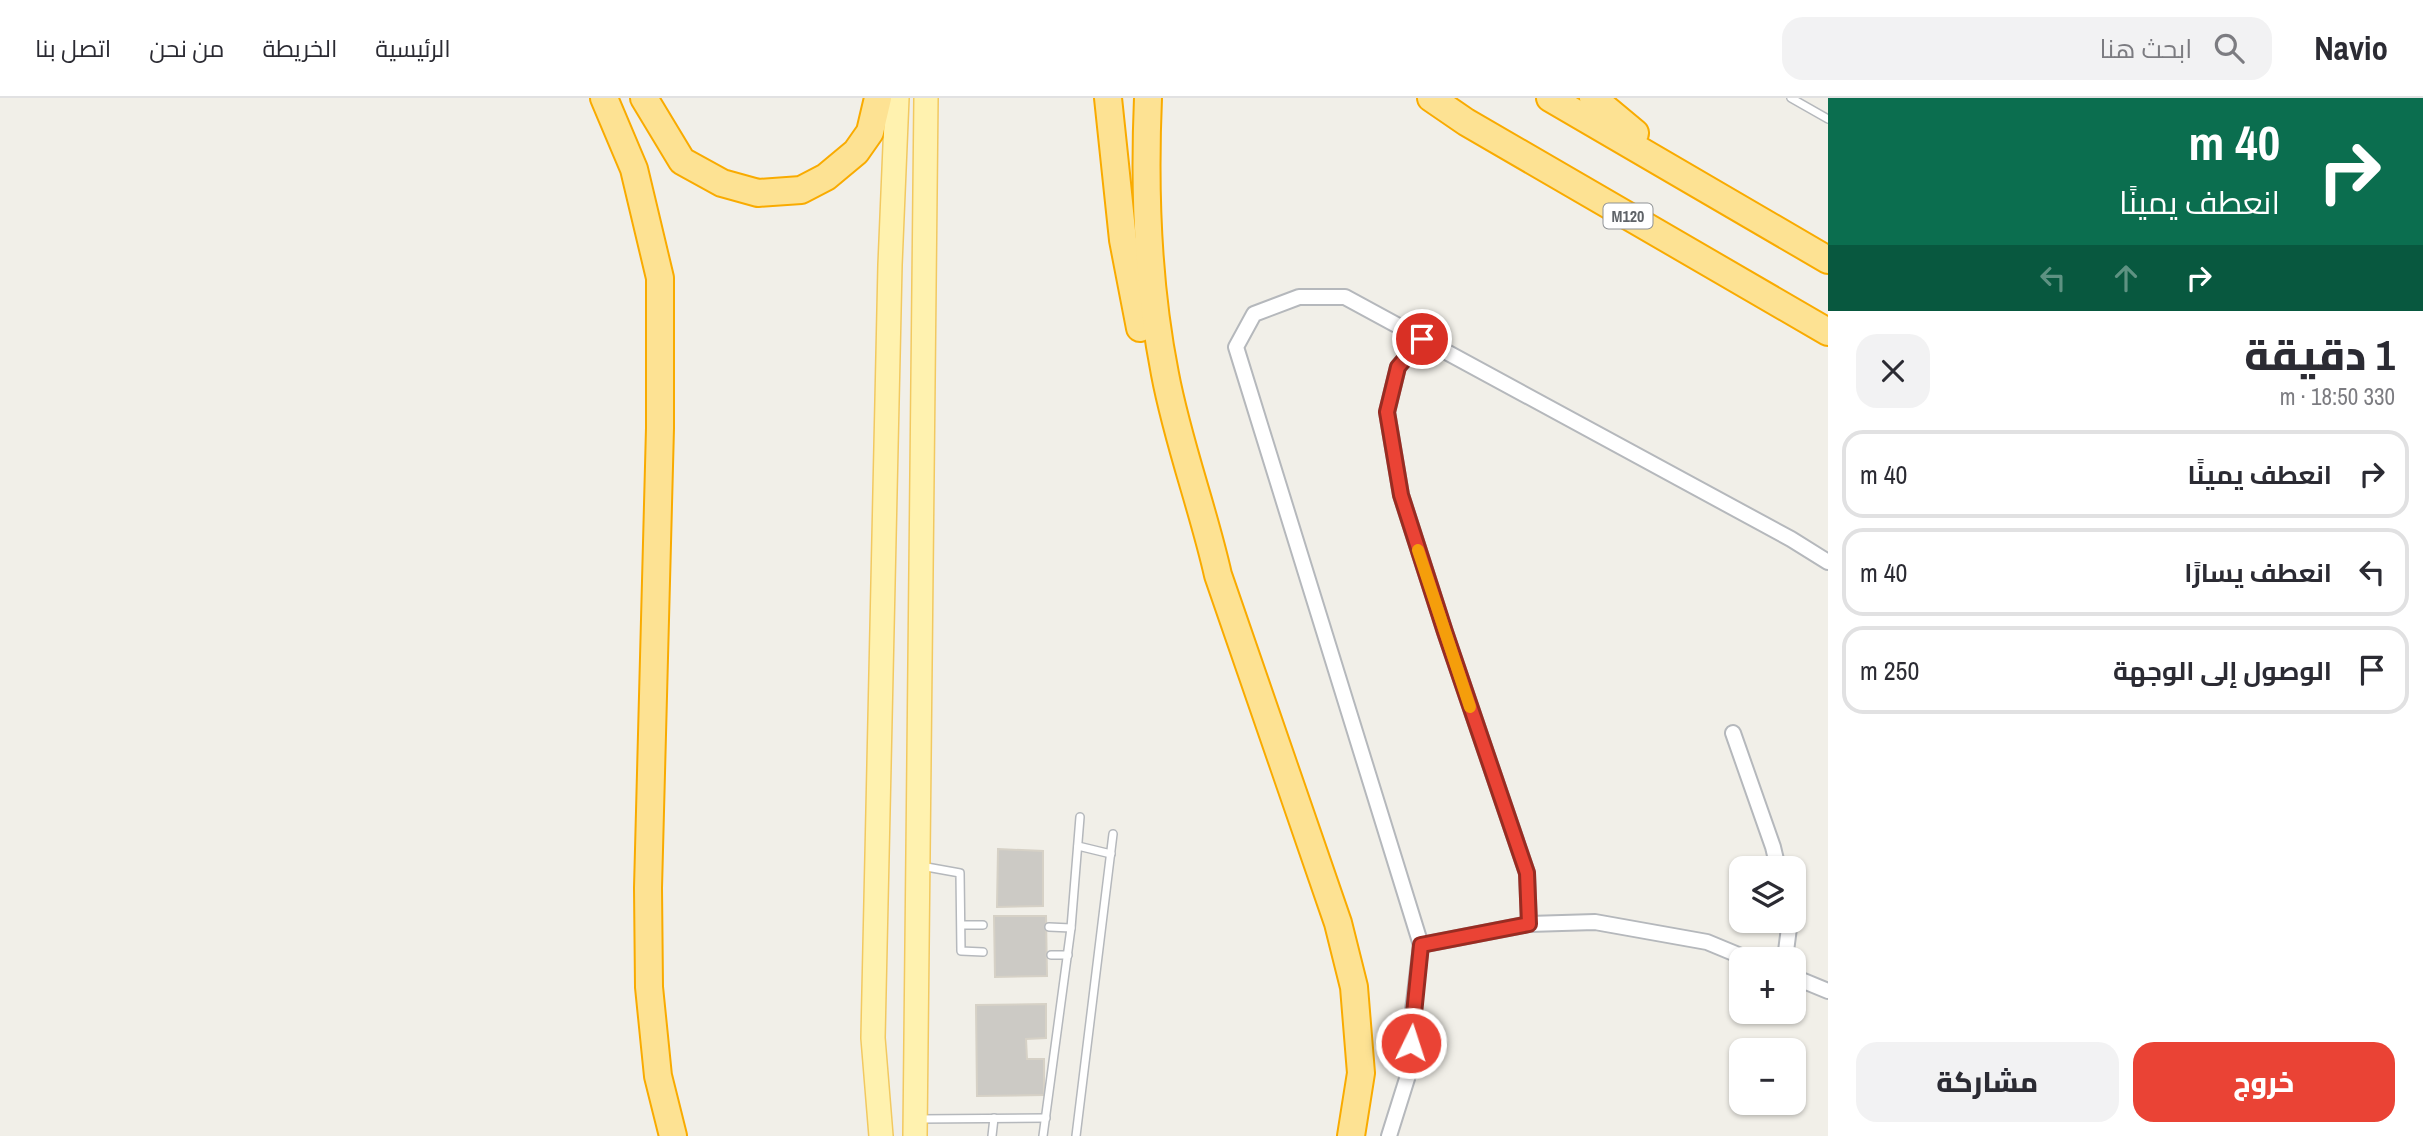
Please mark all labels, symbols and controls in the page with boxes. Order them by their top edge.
search box [1782,17,2272,80]
text: Navio [2314,26,2388,70]
icon: search [2210,29,2248,67]
text: ابحث هنا [2100,31,2192,66]
text: اتصل بنا [35,32,111,64]
text: من نحن [149,32,224,64]
text: الخريطة [262,32,337,64]
text: الرئيسية [375,32,451,64]
text: 40 m [2188,109,2280,175]
icon: right [2304,126,2395,217]
text: انعطف يمينًا [2119,181,2280,224]
road number: M120 [1604,204,1652,228]
icon: left [2034,259,2072,297]
icon: ahead [2107,259,2145,297]
icon: right [2180,259,2218,297]
pin [1392,309,1452,369]
icon: arrive [1403,320,1441,358]
text: 1 دقيقة [2244,327,2395,383]
button: close [1856,334,1930,408]
text: 330 m · 18:50 [2280,381,2395,412]
icon: right [2353,455,2391,493]
text: 40 m [1860,457,1907,492]
text: انعطف يمينًا [2187,457,2332,492]
icon: left [2353,553,2391,591]
text: 40 m [1860,555,1907,590]
text: انعطف يسارًا [2184,555,2332,590]
icon: arrive [2353,651,2391,689]
text: 250 m [1860,653,1919,688]
text: الوصول إلى الوجهة [2113,653,2332,688]
map controls [1729,856,1806,1115]
button: layers [1729,856,1806,933]
button: + [1729,947,1806,1024]
position arrow [1374,1006,1448,1080]
button: − [1729,1038,1806,1115]
button: مشاركة [1856,1042,2119,1122]
button: خروج [2133,1042,2395,1122]

